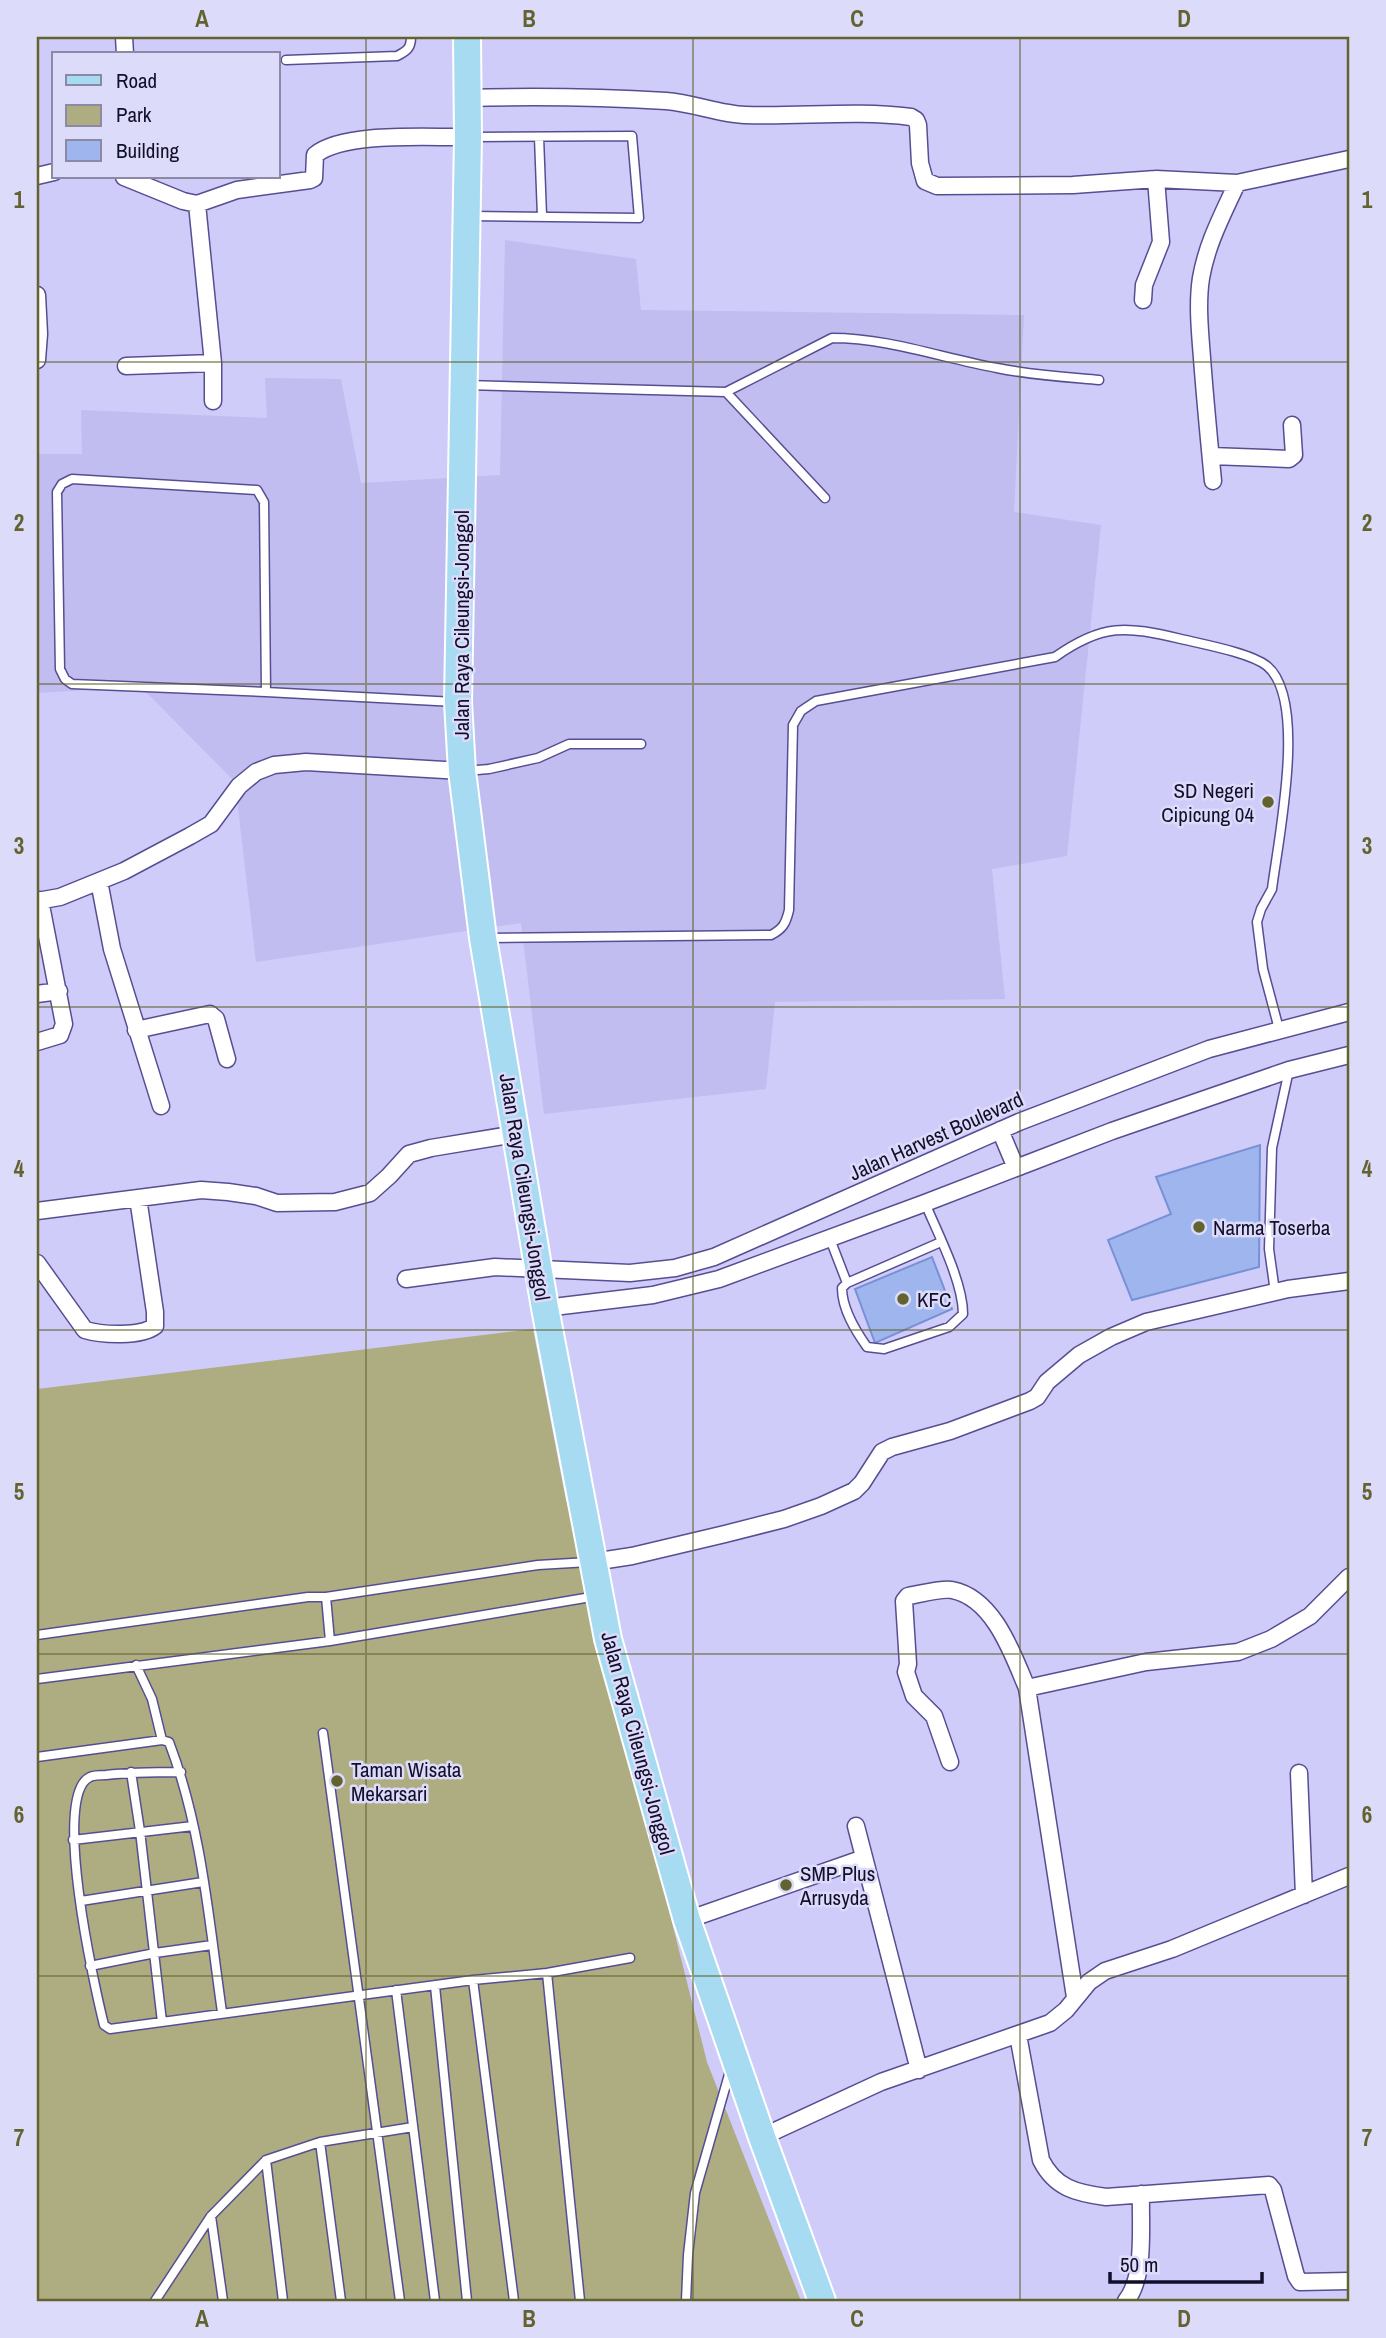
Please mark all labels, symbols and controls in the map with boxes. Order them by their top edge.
text: A [195,3,209,34]
text: B [522,3,536,34]
text: C [850,3,864,34]
text: D [1177,3,1191,34]
legend [52,52,280,178]
text: Road [116,66,157,95]
text: Park [116,100,152,129]
text: Building [116,136,180,165]
text: 1 [14,184,25,215]
text: 1 [1362,184,1373,215]
text: 2 [14,507,24,538]
text: 2 [1362,507,1372,538]
street label: Jalan Raya Cileungsi-Jonggol [447,510,476,740]
place label: SD Negeri Cipicung 04 [1161,776,1254,829]
marker: SD Negeri Cipicung 04 [1260,794,1276,810]
text: 3 [14,830,24,861]
text: 3 [1362,830,1372,861]
street label: Jalan Raya Cileungsi-Jonggol [493,1071,557,1303]
street label: Jalan Harvest Boulevard [844,1085,1028,1187]
text: 4 [14,1153,25,1184]
text: 4 [1362,1153,1373,1184]
place label: Narma Toserba [1213,1213,1331,1242]
marker: Narma Toserba [1191,1219,1207,1235]
place label: KFC [917,1285,951,1314]
marker: KFC [895,1291,911,1307]
text: 5 [14,1476,24,1507]
text: 5 [1362,1476,1372,1507]
street label: Jalan Raya Cileungsi-Jonggol [594,1628,682,1858]
place label: Taman Wisata Mekarsari [351,1755,462,1808]
marker: Taman Wisata Mekarsari [329,1773,345,1789]
text: 6 [14,1799,24,1830]
text: 6 [1362,1799,1372,1830]
place label: SMP Plus Arrusyda [799,1859,875,1912]
marker: SMP Plus Arrusyda [778,1877,794,1893]
text: 7 [14,2122,24,2153]
text: 7 [1362,2122,1372,2153]
scale bar [1110,2240,1262,2284]
text: 50 m [1120,2250,1158,2279]
text: A [195,2303,209,2334]
text: B [522,2303,536,2334]
text: C [850,2303,864,2334]
text: D [1177,2303,1191,2334]

